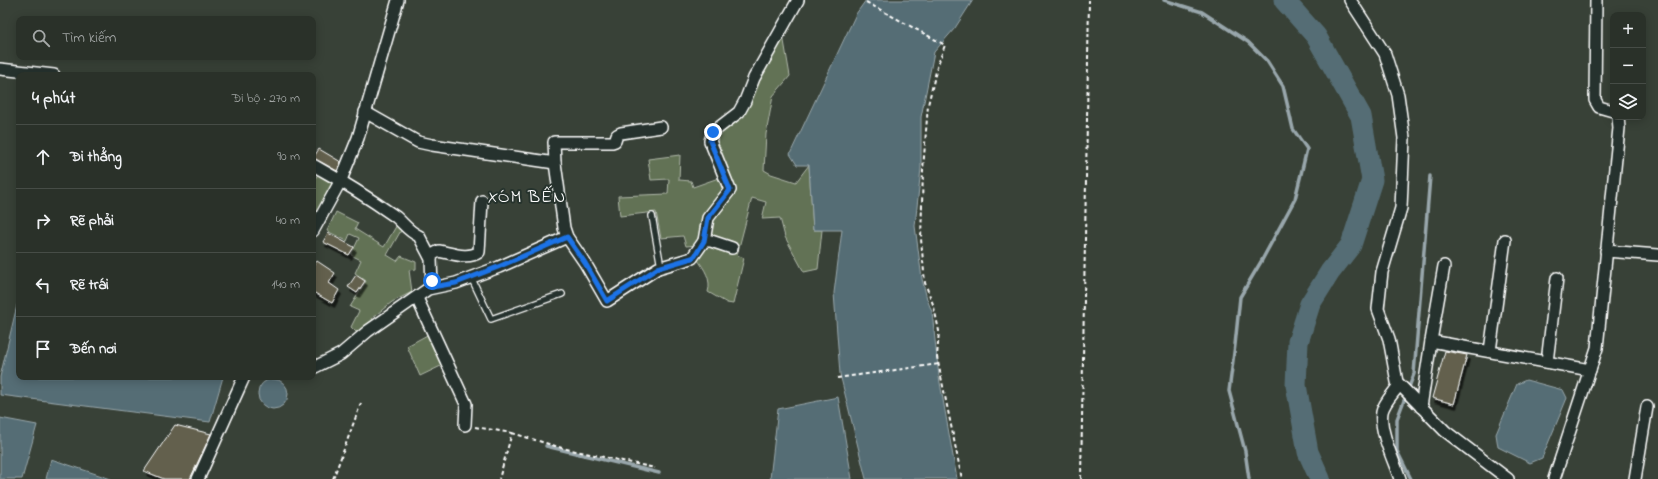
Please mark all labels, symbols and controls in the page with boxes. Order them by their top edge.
map controls [1610,12,1646,120]
button: + [1610,12,1646,48]
search box [16,16,316,60]
icon: search [30,27,52,49]
text: Tìm kiếm [62,27,116,49]
button: − [1610,48,1646,84]
button: layers [1610,84,1646,120]
text: 4 phút [32,86,75,111]
text: Đi bộ · 270 m [232,89,300,108]
route end [704,123,722,141]
icon: ahead [32,146,54,168]
text: Đi thẳng [70,146,122,168]
text: 90 m [277,147,300,166]
district label: XÓM BẾN [488,185,566,211]
icon: right [32,210,54,232]
text: Rẽ phải [70,210,114,232]
text: 40 m [276,211,300,230]
route start [423,272,441,290]
icon: left [32,274,54,296]
text: Rẽ trái [70,274,109,296]
text: 140 m [272,275,300,294]
icon: arrive [32,338,54,360]
text: Đến nơi [70,338,117,360]

